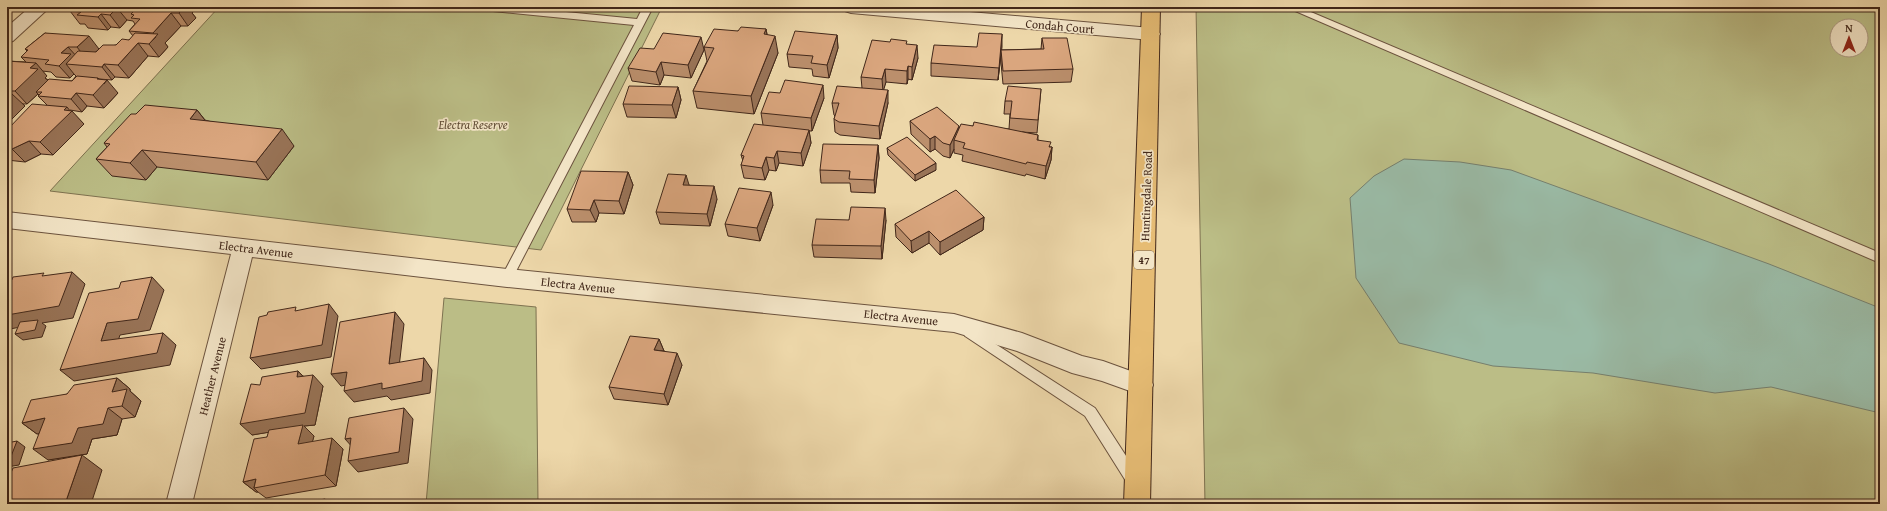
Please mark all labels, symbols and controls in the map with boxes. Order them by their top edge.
street label: Condah Court [1025,15,1096,38]
north arrow [1829,18,1869,58]
text: N [1845,20,1853,36]
park label: Electra Reserve [437,116,508,133]
street label: Huntingdale Road [1136,150,1156,241]
street label: Electra Avenue [218,236,294,262]
road number: 47 [1134,251,1154,269]
street label: Electra Avenue [540,273,616,297]
street label: Electra Avenue [863,305,939,329]
street label: Heather Avenue [194,335,230,417]

